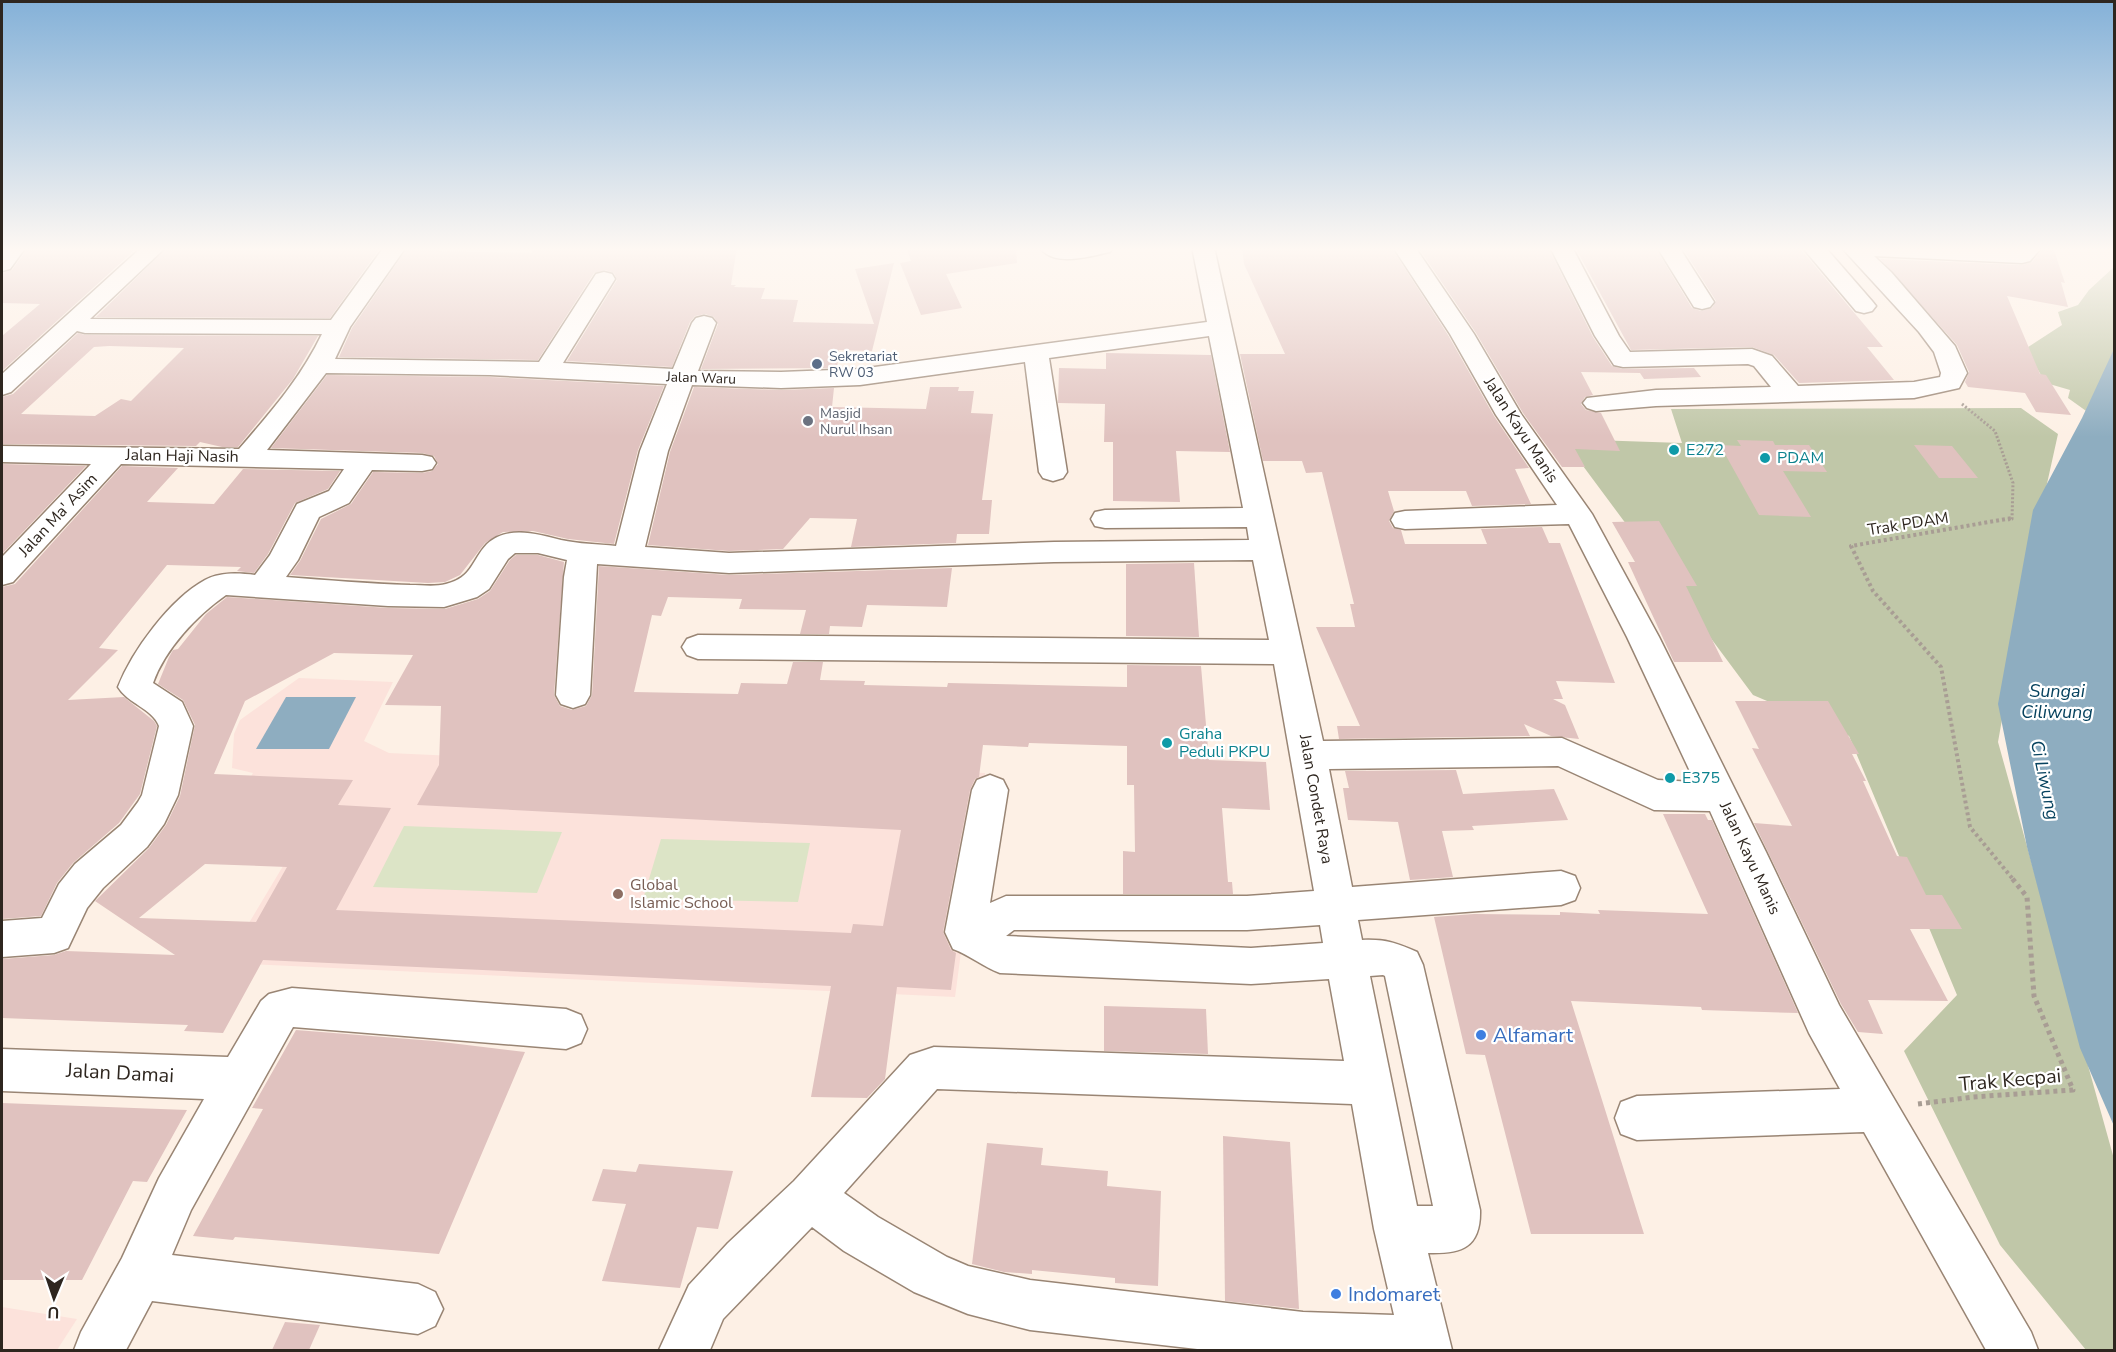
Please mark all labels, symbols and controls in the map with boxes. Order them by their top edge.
place label: Sekretariat RW 03 [829,347,897,382]
marker: Sekretariat RW 03 [810,357,824,371]
street label: Jalan Waru [665,367,736,389]
street label: Jalan Kayu Manis [1478,372,1564,487]
place label: Masjid Nurul Ihsan [820,404,892,439]
marker: Masjid Nurul Ihsan [801,414,815,428]
place label: E272 [1686,439,1724,461]
marker: E272 [1667,443,1681,457]
street label: Jalan Haji Nasih [124,444,239,468]
place label: PDAM [1777,447,1824,469]
marker: PDAM [1758,451,1772,465]
street label: Jalan Ma' Asim [13,469,102,562]
street label: Trak PDAM [1866,507,1950,541]
water label: Sungai Ciliwung [2021,679,2093,724]
place label: Graha Peduli PKPU [1179,723,1270,763]
street label: Jalan Condet Raya [1294,731,1338,866]
marker: Graha Peduli PKPU [1160,736,1174,750]
water label: Ci Liwung [2025,738,2065,822]
place label: E375 [1682,767,1720,789]
marker: E375 [1663,771,1677,785]
street label: Jalan Kayu Manis [1714,797,1786,918]
place label: Global Islamic School [630,874,733,914]
marker: Global Islamic School [611,887,625,901]
place label: Alfamart [1493,1022,1574,1049]
marker: Alfamart [1474,1028,1488,1042]
street label: Jalan Damai [64,1057,175,1089]
street label: Trak Kecpai [1958,1062,2062,1098]
north arrow [24,1268,84,1328]
place label: Indomaret [1348,1281,1441,1308]
marker: Indomaret [1329,1287,1343,1301]
text: U [47,1301,60,1323]

